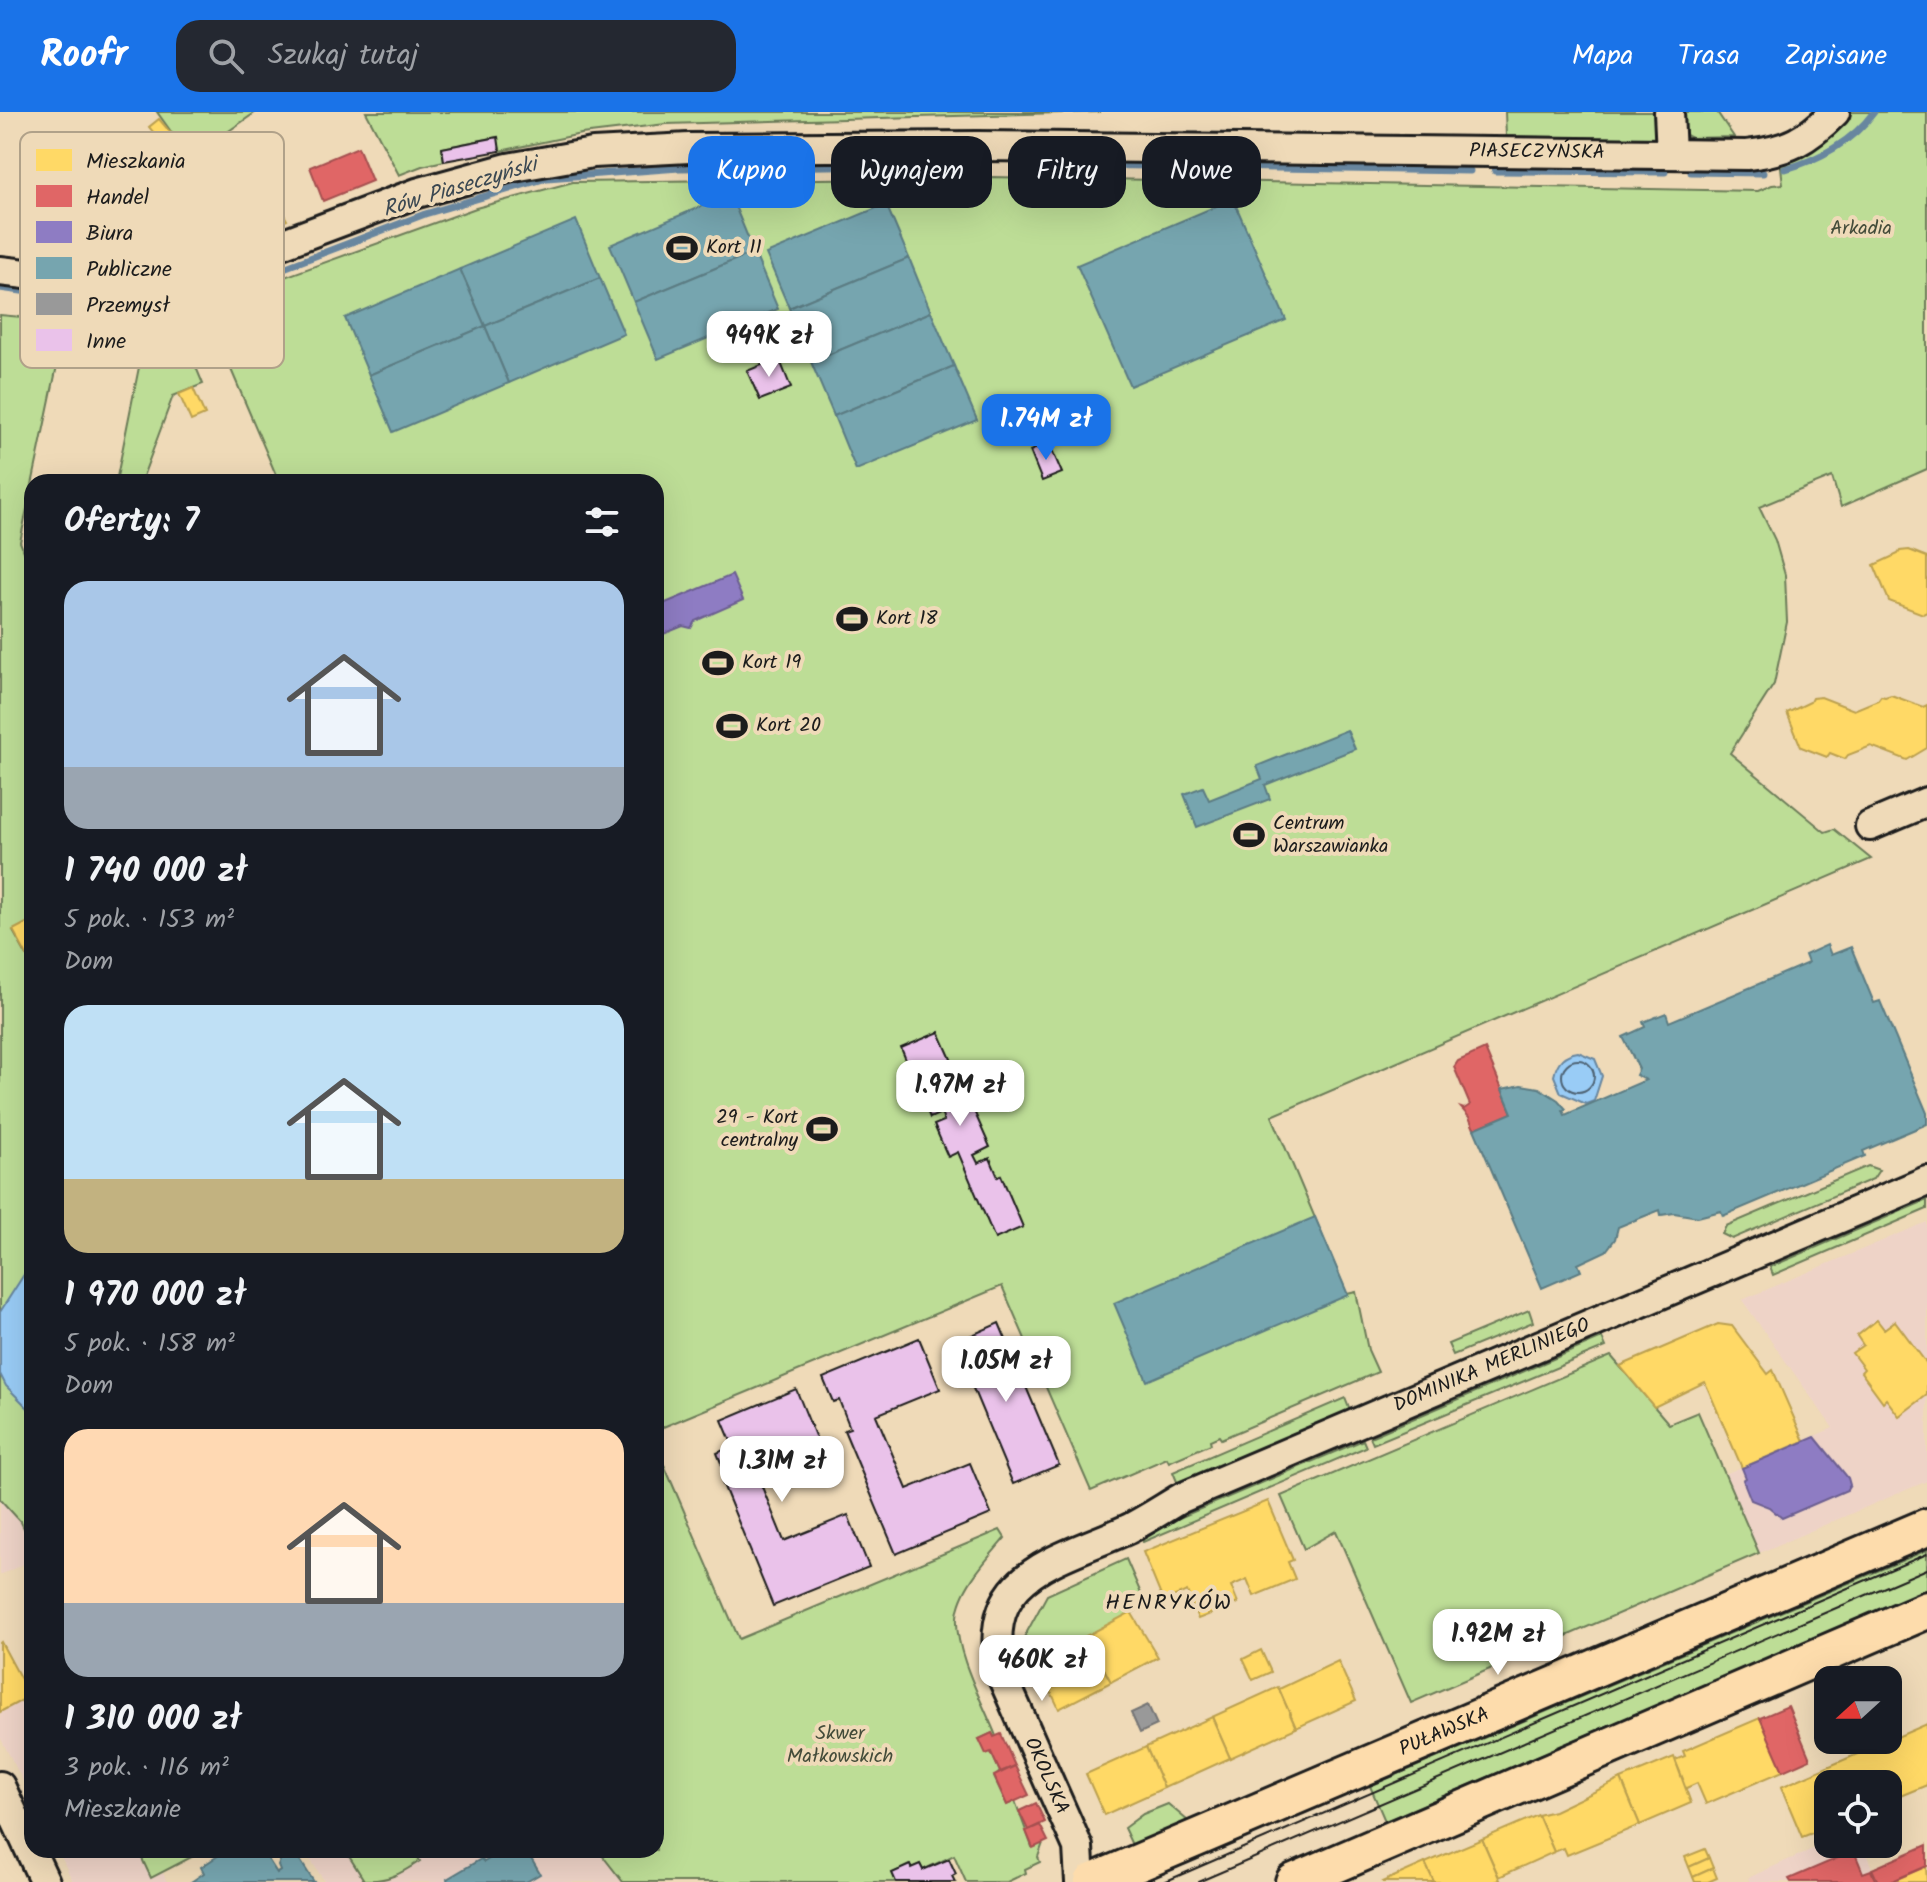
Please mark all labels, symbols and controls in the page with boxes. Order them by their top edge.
search box [176,20,736,92]
text: Roofr [40,26,128,86]
text: Szukaj tutaj [268,32,418,80]
icon: search [204,34,248,78]
text: Mapa [1572,34,1633,79]
text: Trasa [1677,34,1740,79]
text: Zapisane [1784,34,1887,79]
legend [20,132,284,368]
chip: Kupno [688,136,815,208]
chip: Wynajem [831,136,992,208]
chip: Filtry [1008,136,1126,208]
chip: Nowe [1142,136,1261,208]
street label: PIASECZYŃSKA [1469,136,1605,169]
text: Mieszkania [86,145,185,180]
water label: Rów Piaseczyński [379,147,546,228]
text: Handel [86,181,150,216]
park label: Arkadia [1830,213,1892,245]
text: Biura [86,217,133,252]
sports icon: Kort 11 [665,231,699,265]
place label: Kort 11 [706,232,762,264]
text: Publiczne [86,253,172,288]
text: Przemysł [86,289,171,324]
pin: 949K zł [695,311,843,379]
text: 949K zł [725,316,813,358]
text: Inne [86,325,126,360]
pin: 1.74M zł [963,394,1129,462]
text: 1.74M zł [1000,399,1092,441]
text: Oferty: 7 [64,495,199,549]
icon: filters [580,500,624,544]
sports icon: Kort 18 [835,602,869,636]
place label: Kort 18 [876,603,939,635]
icon: home [272,633,416,777]
sports icon: Kort 19 [701,646,735,680]
place label: Kort 19 [742,647,802,679]
sports icon: Kort 20 [715,709,749,743]
place label: Kort 20 [756,710,821,742]
place label: Centrum Warszawianka [1273,808,1388,863]
sports icon: Centrum Warszawianka [1232,818,1266,852]
text: 1 740 000 zł [64,845,247,899]
text: 5 pok. · 153 m² [64,899,234,941]
text: Dom [64,941,113,983]
icon: home [272,1057,416,1201]
pin: 1.97M zł [877,1060,1043,1128]
text: 1.97M zł [914,1065,1006,1107]
place label: 29 - Kort centralny [716,1102,799,1157]
sports icon: 29 - Kort centralny [805,1112,839,1146]
text: 1 970 000 zł [64,1269,246,1323]
street label: DOMINIKA MERLINIEGO [1389,1310,1595,1422]
text: 5 pok. · 158 m² [64,1323,235,1365]
pin: 1.05M zł [923,1336,1089,1404]
text: 1.05M zł [960,1341,1052,1383]
text: Dom [64,1365,113,1407]
pin: 1.31M zł [699,1436,865,1504]
text: 1.31M zł [738,1441,826,1483]
icon: home [272,1481,416,1625]
district label: HENRYKÓW [1105,1586,1233,1621]
pin: 1.92M zł [1415,1609,1581,1677]
text: 1.92M zł [1451,1614,1545,1656]
pin: 460K zł [968,1635,1116,1703]
text: 460K zł [997,1640,1087,1682]
north arrow [1814,1666,1902,1754]
map controls [1814,1666,1902,1858]
text: 1 310 000 zł [64,1693,242,1747]
street label: PUŁAWSKA [1394,1699,1495,1766]
park label: Skwer Małkowskich [787,1718,893,1773]
street label: OKOLSKA [1015,1732,1077,1820]
text: 3 pok. · 116 m² [64,1747,229,1789]
button: locate [1814,1770,1902,1858]
text: Mieszkanie [64,1789,181,1831]

